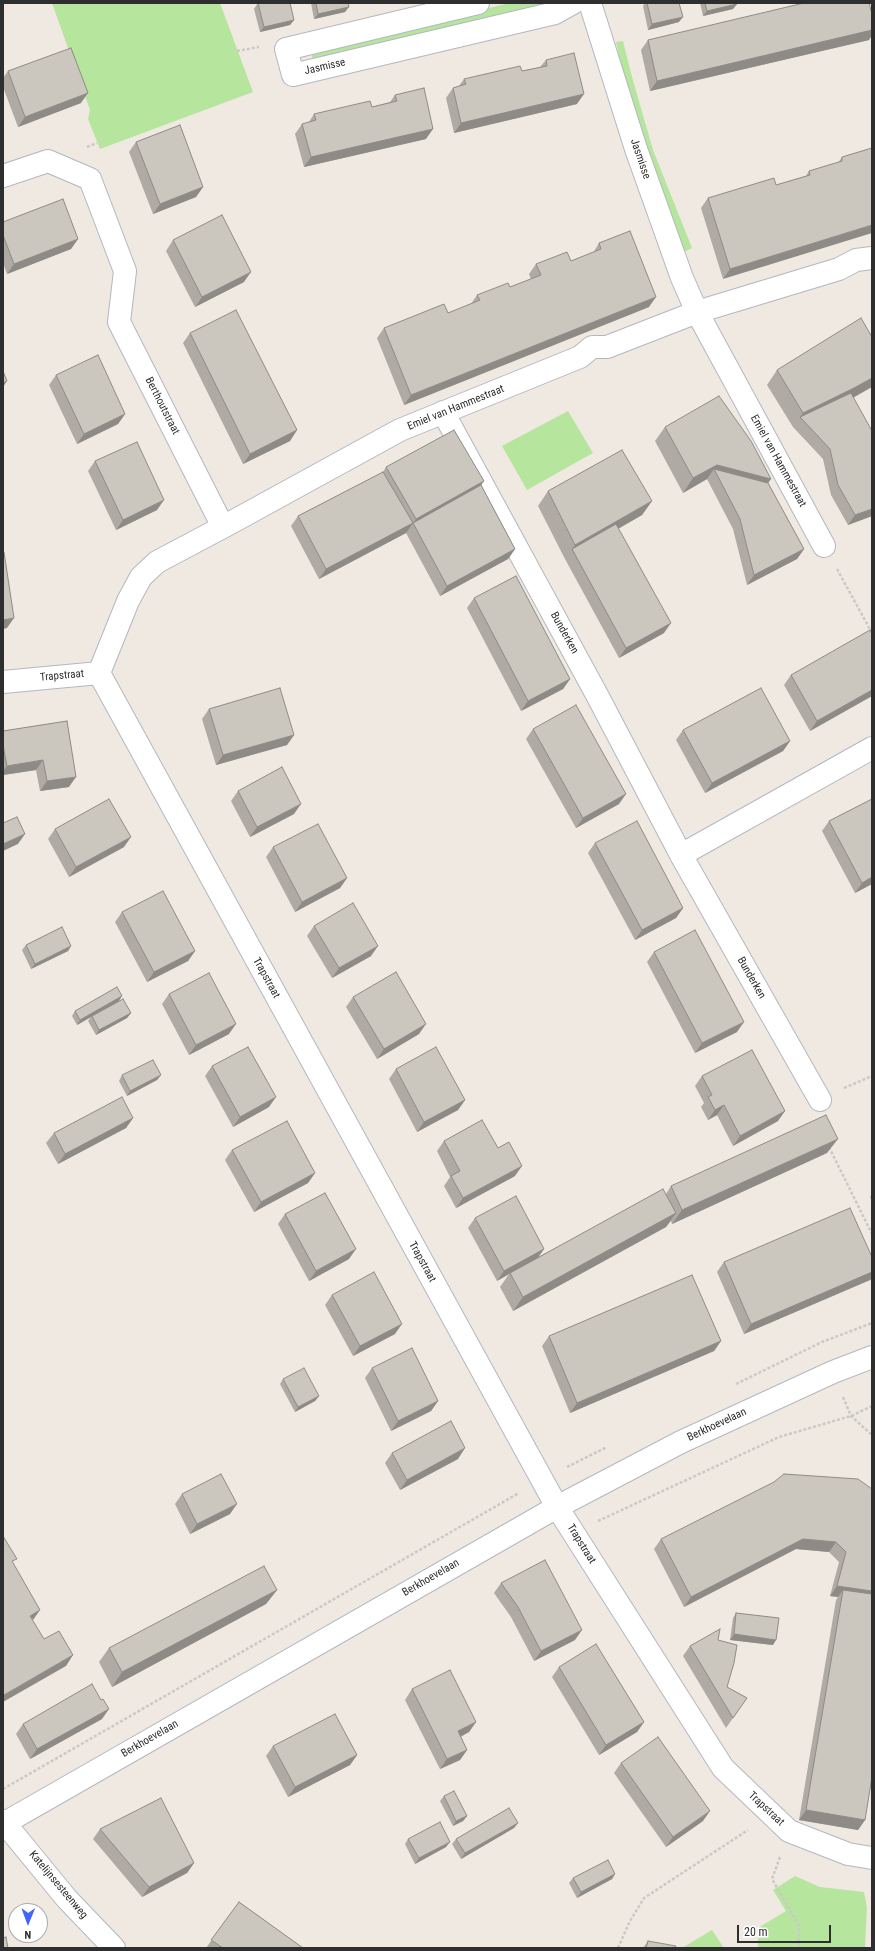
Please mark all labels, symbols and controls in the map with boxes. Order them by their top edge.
street label: Jasmisse [303,56,347,78]
street label: Jasmisse [627,137,653,181]
street label: Berthoutstraat [142,375,182,437]
street label: Emiel van Hammestraat [406,383,506,433]
street label: Emiel van Hammestraat [747,413,809,509]
street label: Bunderken [547,610,581,656]
street label: Trapstraat [39,667,85,685]
street label: Trapstraat [249,955,283,1001]
street label: Bunderken [734,955,768,1001]
street label: Trapstraat [405,1239,439,1285]
street label: Berkhoevelaan [685,1406,749,1444]
street label: Trapstraat [564,1522,598,1566]
street label: Berkhoevelaan [400,1556,462,1600]
street label: Berkhoevelaan [119,1717,181,1761]
street label: Trapstraat [745,1789,787,1829]
street label: Katelijnsesteenweg [26,1848,90,1922]
north arrow [8,1903,48,1943]
scale bar [739,1917,833,1943]
text: 20 m [744,1925,768,1939]
text: N [24,1928,31,1941]

